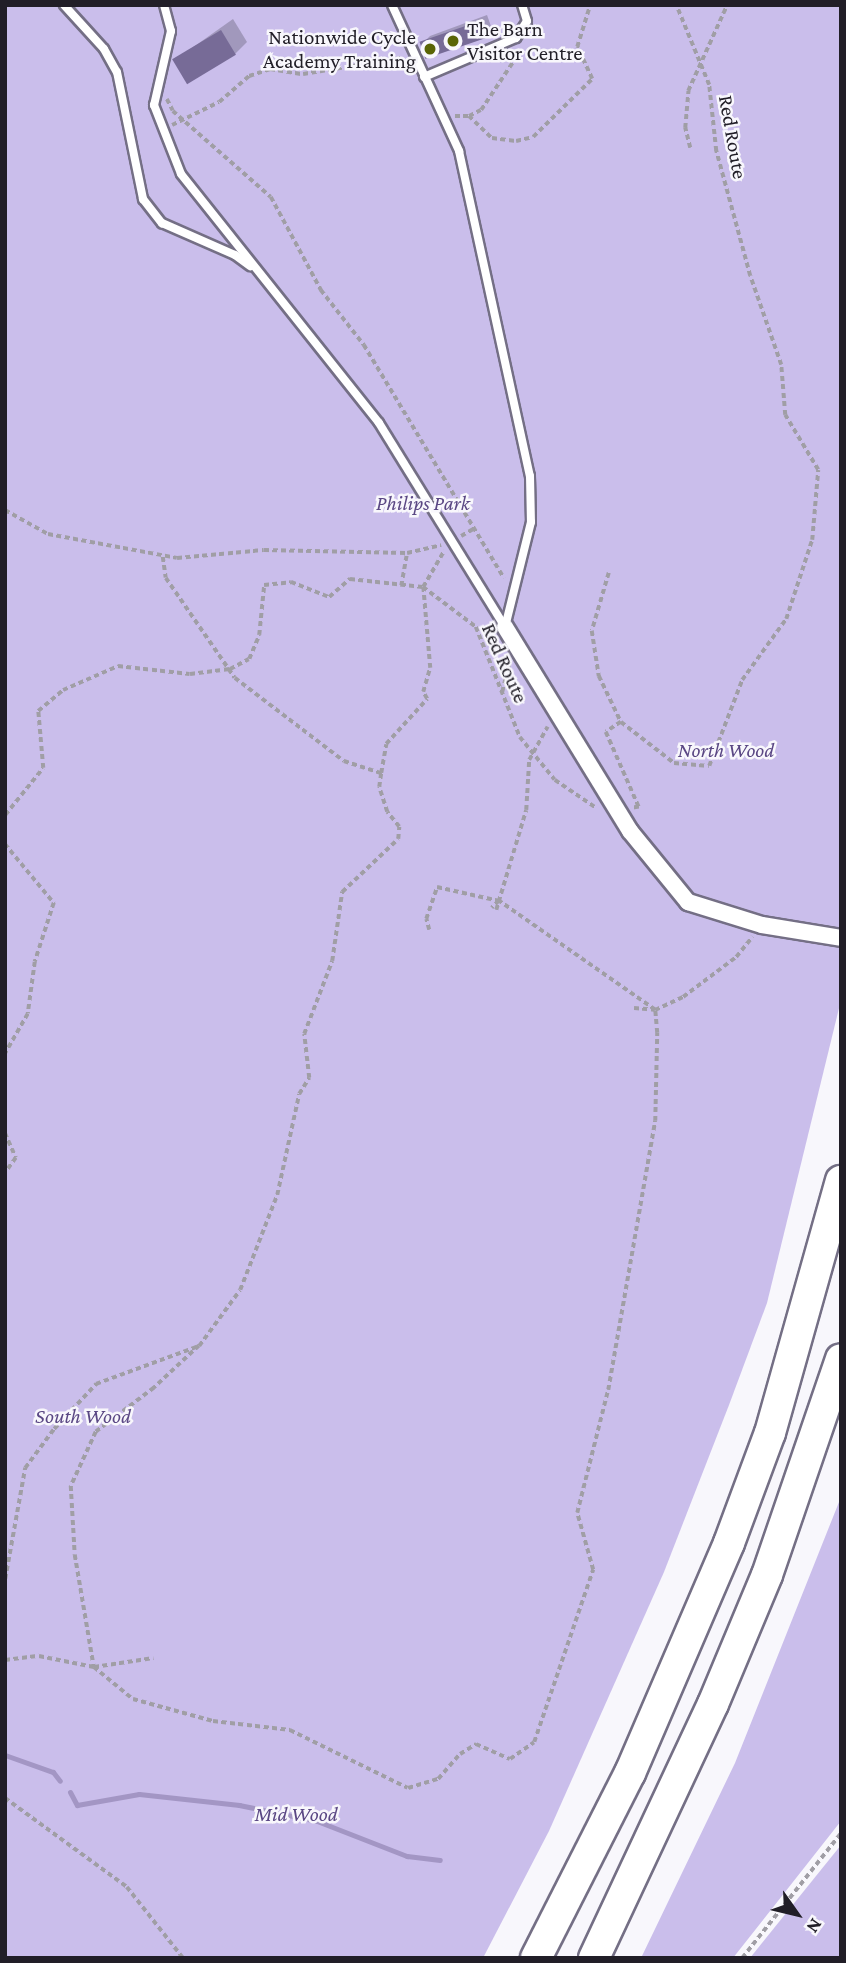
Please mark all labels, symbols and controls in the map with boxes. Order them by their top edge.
place label: The Barn Visitor Centre [467,16,582,66]
place label: Nationwide Cycle Academy Training [263,24,416,74]
marker: The Barn Visitor Centre [445,33,461,49]
marker: Nationwide Cycle Academy Training [422,41,438,57]
street label: Red Route [713,93,753,181]
park label: Philips Park [376,490,470,516]
street label: Red Route [476,619,534,707]
park label: North Wood [678,737,774,763]
park label: South Wood [35,1403,131,1429]
park label: Mid Wood [254,1801,338,1827]
north arrow [762,1879,832,1949]
text: N [803,1915,827,1937]

